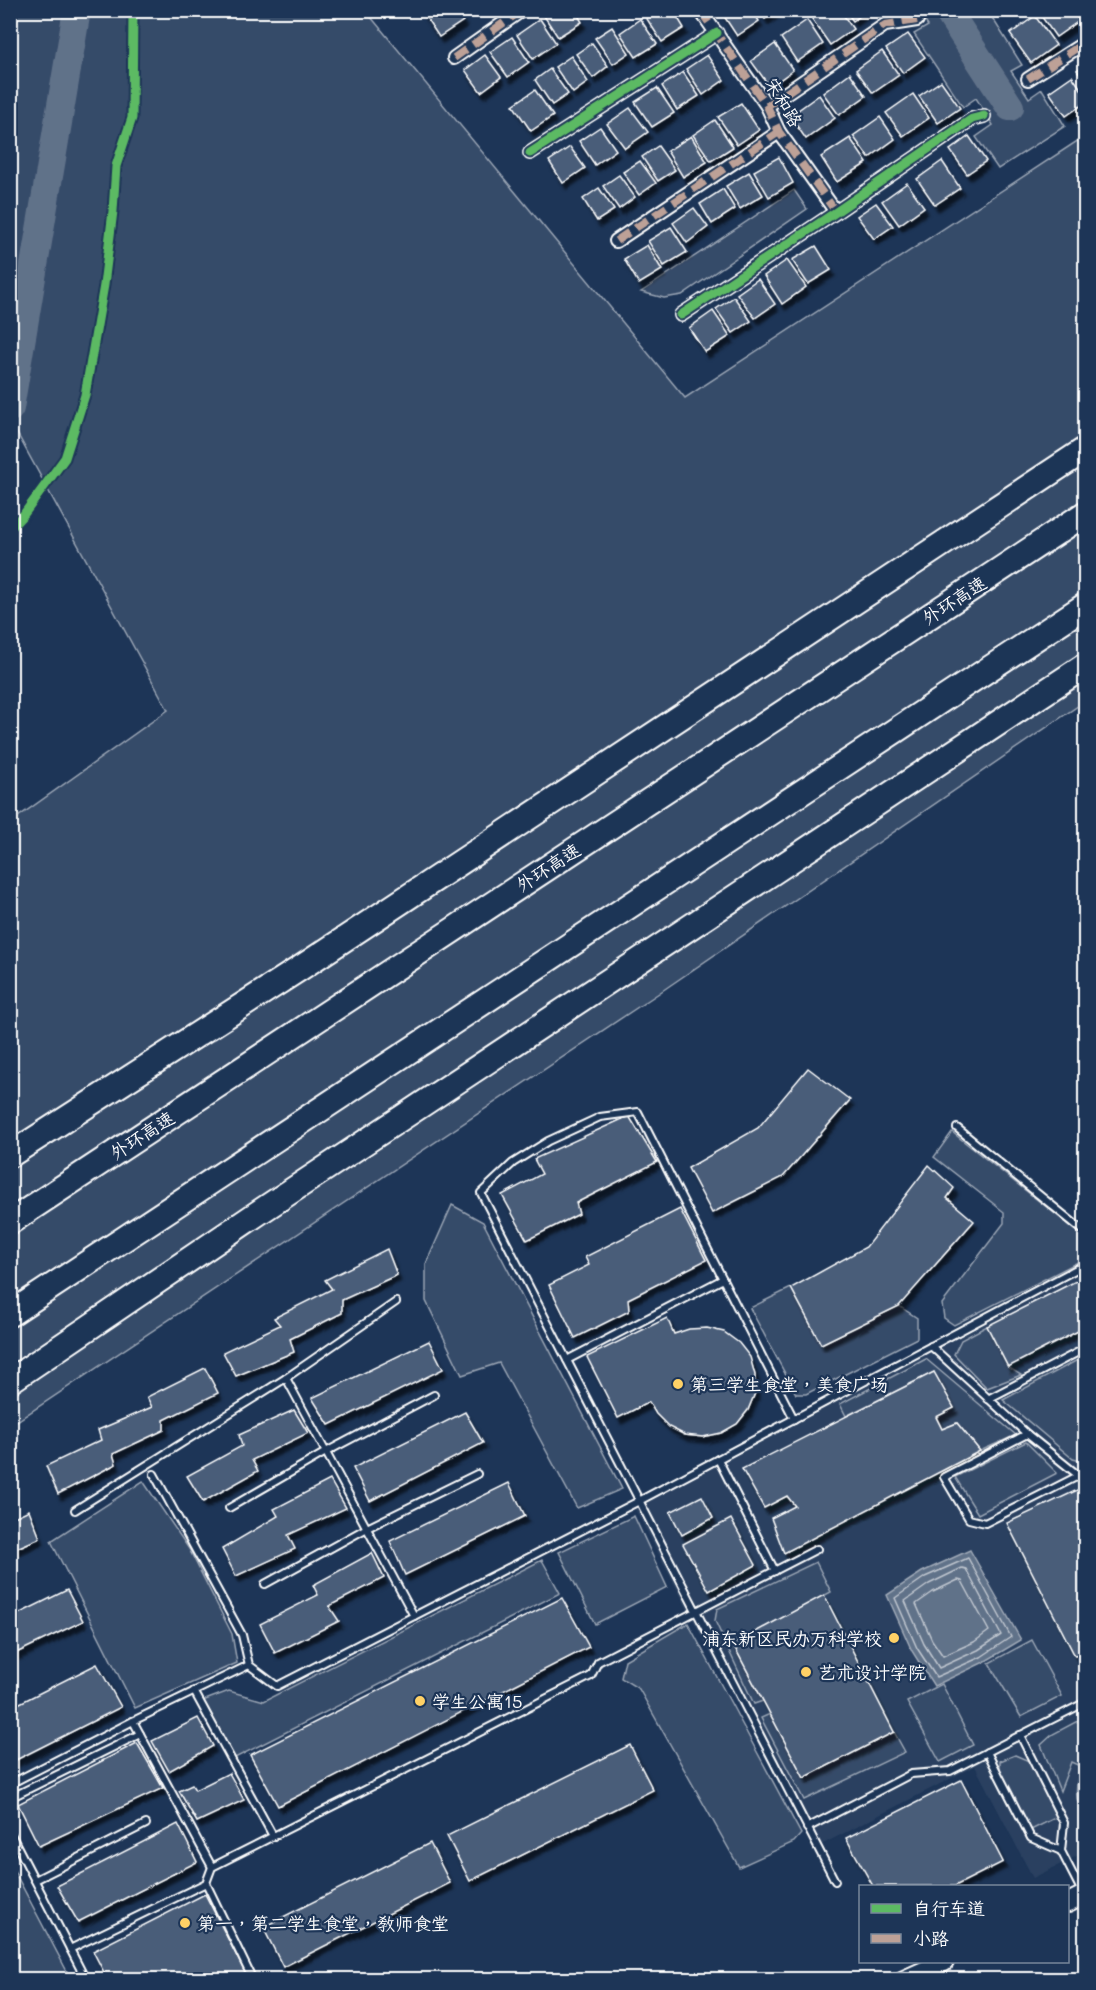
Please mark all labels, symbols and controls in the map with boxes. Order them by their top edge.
street label: 宋和路 [760,73,808,131]
street label: 外环高速 [917,570,991,630]
street label: 外环高速 [511,837,585,897]
street label: 外环高速 [105,1105,179,1165]
place label: 第三学生食堂，美食广场 [690,1372,888,1396]
marker: 第三学生食堂，美食广场 [671,1377,685,1391]
place label: 浦东新区民办万科学校 [702,1626,882,1650]
marker: 浦东新区民办万科学校 [887,1631,901,1645]
place label: 艺术设计学院 [818,1660,926,1684]
marker: 艺术设计学院 [799,1665,813,1679]
place label: 学生公寓15 [432,1689,523,1713]
marker: 学生公寓15 [413,1694,427,1708]
legend [859,1885,1069,1963]
text: 自行车道 [913,1896,985,1920]
place label: 第一，第二学生食堂，教师食堂 [197,1911,449,1935]
marker: 第一，第二学生食堂，教师食堂 [178,1916,192,1930]
text: 小路 [913,1926,949,1950]

